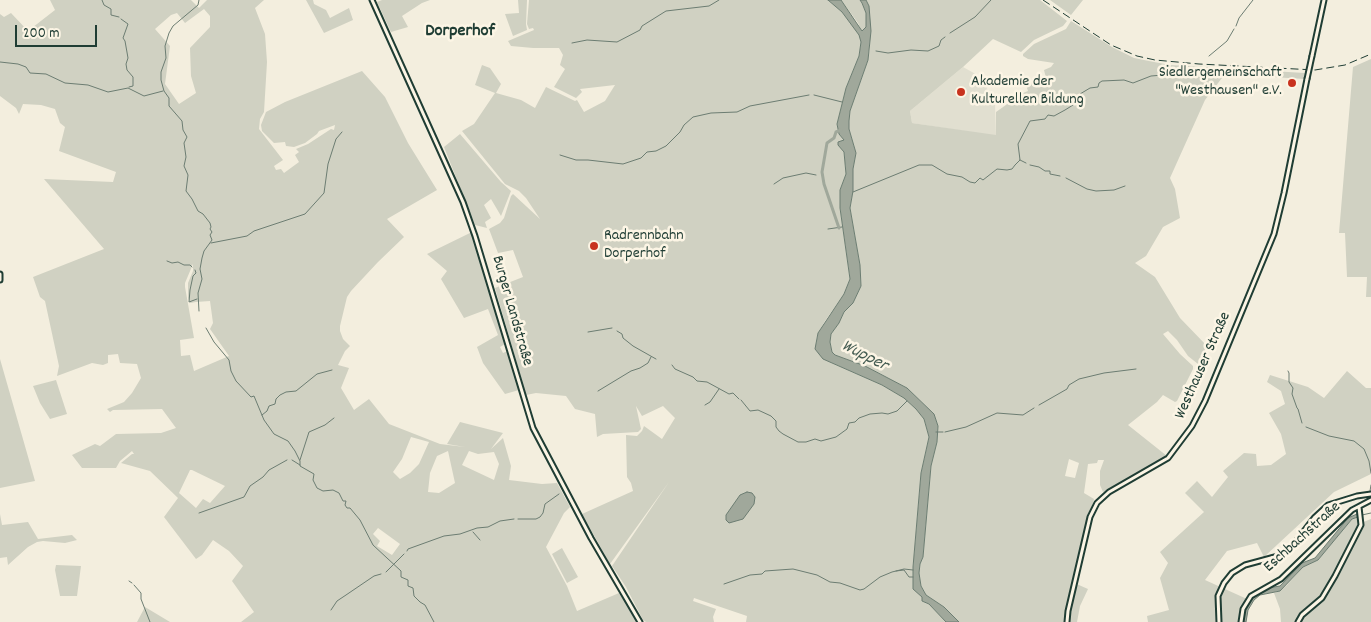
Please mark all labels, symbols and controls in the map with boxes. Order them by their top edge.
scale bar [18,15,100,47]
district label: Dorperhof [425,22,495,44]
text: 200 m [23,23,60,45]
place label: Siedlergemeinschaft "Westhausen" e.V. [1159,64,1282,102]
place label: Akademie der Kulturellen Bildung [971,73,1084,111]
marker: Siedlergemeinschaft "Westhausen" e.V. [1286,77,1298,89]
marker: Akademie der Kulturellen Bildung [955,86,967,98]
place label: Radrennbahn Dorperhof [604,227,684,265]
marker: Radrennbahn Dorperhof [588,240,600,252]
street label: Burger Landstraße [486,254,536,368]
street label: Westhauser Straße [1172,310,1236,422]
water label: Wupper [837,336,891,378]
street label: Eschbachstraße [1261,499,1345,577]

